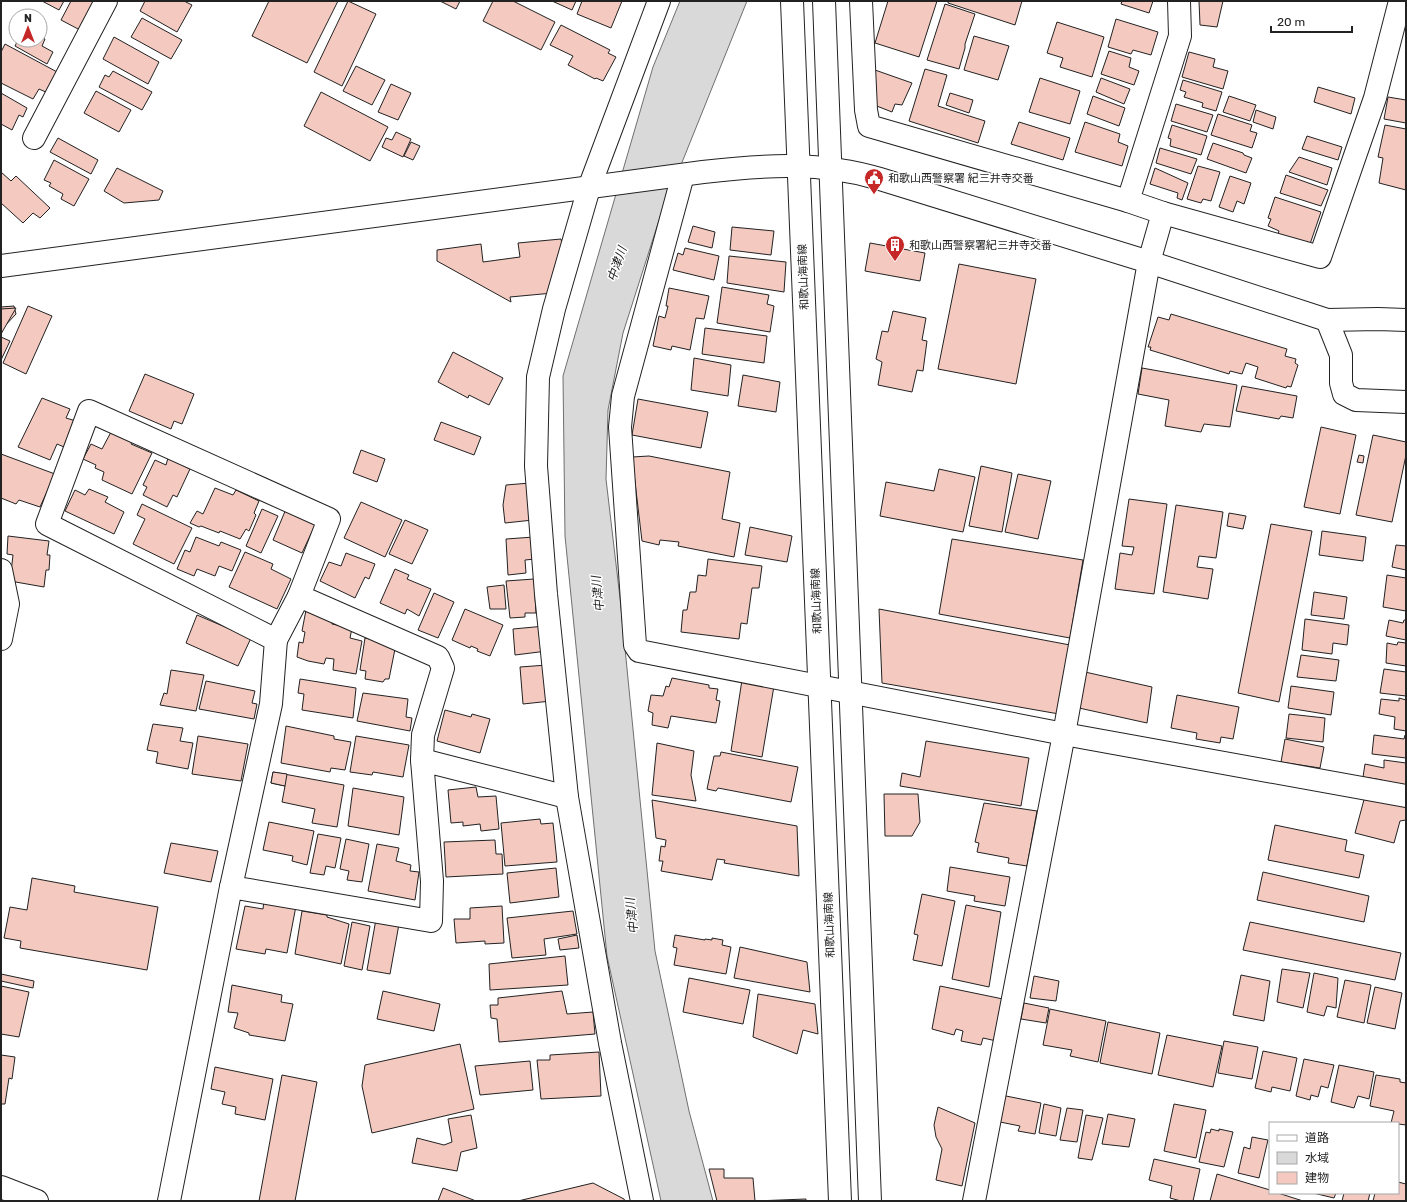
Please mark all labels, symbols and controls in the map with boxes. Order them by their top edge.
north arrow [8,8,48,48]
scale bar [1271,8,1352,34]
text: N [24,12,32,25]
text: 20 m [1277,15,1305,29]
public building icon: 和歌山西警察署 紀三井寺交番 [863,167,885,195]
place label: 和歌山西警察署 紀三井寺交番 [888,172,1034,185]
building icon: 和歌山西警察署紀三井寺交番 [884,234,906,262]
place label: 和歌山西警察署紀三井寺交番 [909,239,1052,252]
water label: 中津川 [605,243,630,283]
street label: 和歌山海南線 [796,244,811,310]
street label: 和歌山海南線 [809,568,824,634]
water label: 中津川 [589,573,607,613]
street label: 和歌山海南線 [822,892,837,958]
water label: 中津川 [623,895,641,935]
legend [1269,1122,1399,1194]
text: 道路 [1305,1131,1329,1145]
text: 水域 [1305,1151,1329,1165]
text: 建物 [1305,1171,1329,1185]

